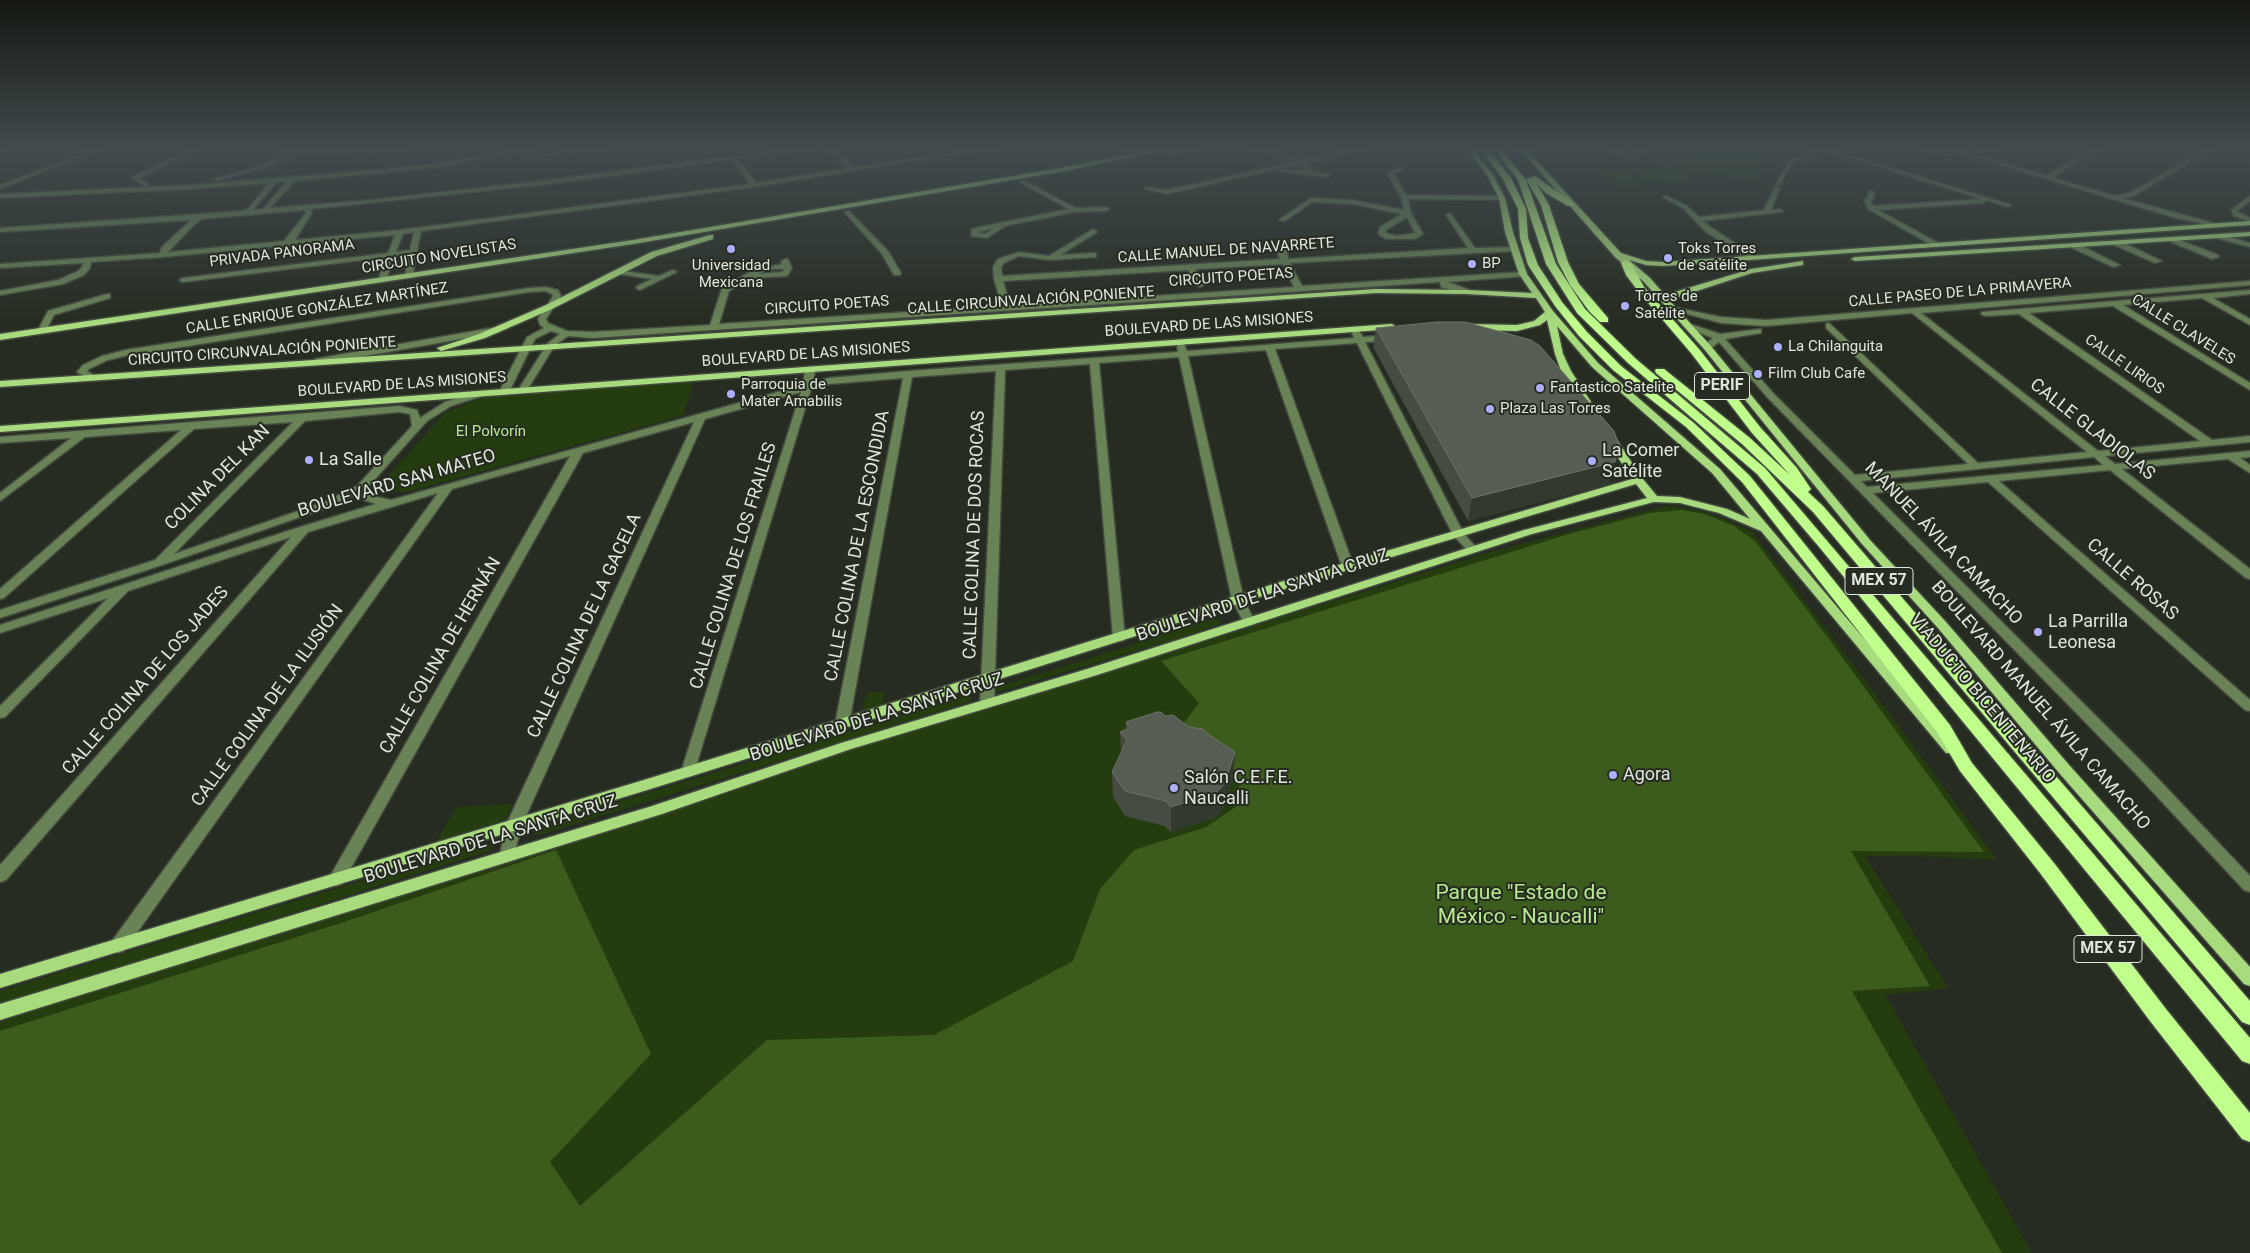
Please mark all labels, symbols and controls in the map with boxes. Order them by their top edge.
street label: CALLE MANUEL DE NAVARRETE [1117,234,1335,268]
street label: PRIVADA PANORAMA [208,236,356,272]
street label: CIRCUITO NOVELISTAS [360,236,518,278]
place label: Toks Torres de satélite [1678,240,1756,275]
marker: Universidad Mexicana [725,243,737,255]
marker: Toks Torres de satélite [1662,252,1674,264]
place label: BP [1482,255,1501,273]
place label: Universidad Mexicana [692,257,770,292]
marker: BP [1466,258,1478,270]
street label: CIRCUITO POETAS [1168,265,1294,291]
street label: CALLE PASEO DE LA PRIMAVERA [1848,274,2072,312]
street label: CALLE ENRIQUE GONZÁLEZ MARTÍNEZ [185,279,449,339]
street label: CALLE CIRCUNVALACIÓN PONIENTE [907,283,1155,319]
place label: Torres de Satélite [1635,288,1698,323]
street label: CALLE CLAVELES [2128,291,2238,369]
street label: CIRCUITO POETAS [764,293,890,319]
marker: Torres de Satélite [1619,300,1631,312]
street label: BOULEVARD DE LAS MISIONES [1104,309,1314,341]
street label: CALLE LIRIOS [2081,331,2167,399]
street label: CIRCUITO CIRCUNVALACIÓN PONIENTE [127,334,397,370]
place label: La Chilanguita [1788,338,1883,356]
street label: BOULEVARD DE LAS MISIONES [701,339,911,371]
marker: La Chilanguita [1772,341,1784,353]
place label: Film Club Cafe [1768,365,1865,383]
marker: Film Club Cafe [1752,368,1764,380]
street label: BOULEVARD DE LAS MISIONES [297,369,507,401]
road number: PERIF [1694,372,1750,400]
street label: CALLE GLADIOLAS [2025,374,2159,486]
place label: Parroquia de Mater Amabilis [741,376,842,411]
place label: Fantastico Satelite [1550,379,1674,397]
marker: Fantastico Satelite [1534,382,1546,394]
marker: Parroquia de Mater Amabilis [725,388,737,400]
place label: Plaza Las Torres [1500,400,1611,418]
marker: Plaza Las Torres [1484,403,1496,415]
street label: CALLE COLINA DE LA ESCONDIDA [821,408,895,684]
street label: CALLE COLINA DE DOS ROCAS [960,410,990,660]
street label: COLINA DEL KAN [161,421,275,535]
park label: El Polvorín [456,423,526,441]
street label: CALLE COLINA DE LOS FRAILES [686,440,782,692]
place label: La Comer Satélite [1602,440,1679,482]
street label: BOULEVARD SAN MATEO [296,445,498,523]
place label: La Salle [319,449,382,471]
marker: La Salle [303,454,315,466]
marker: La Comer Satélite [1586,455,1598,467]
street label: MANUEL ÁVILA CAMACHO [1860,458,2026,630]
street label: CALLE COLINA DE LA GACELA [523,510,647,742]
street label: CALLE ROSAS [2082,534,2182,626]
street label: BOULEVARD DE LA SANTA CRUZ [1134,545,1392,647]
street label: CALLE COLINA DE HERNÁN [376,554,506,758]
road number: MEX 57 [1845,568,1913,594]
street label: BOULEVARD MANUEL ÁVILA CAMACHO [1926,577,2154,835]
street label: CALLE COLINA DE LOS JADES [58,582,234,780]
street label: CALLE COLINA DE LA ILUSIÓN [187,601,349,811]
street label: VIADUCTO BICENTENARIO [1905,610,2059,788]
place label: La Parrilla Leonesa [2048,611,2128,654]
marker: La Parrilla Leonesa [2032,626,2044,638]
street label: BOULEVARD DE LA SANTA CRUZ [748,669,1006,767]
place label: Agora [1623,764,1671,786]
place label: Salón C.E.F.E. Naucalli [1184,767,1293,810]
marker: Agora [1607,769,1619,781]
marker: Salón C.E.F.E. Naucalli [1168,782,1180,794]
street label: BOULEVARD DE LA SANTA CRUZ [362,791,620,889]
park label: Parque "Estado de México - Naucalli" [1435,881,1607,931]
road number: MEX 57 [2074,936,2142,962]

